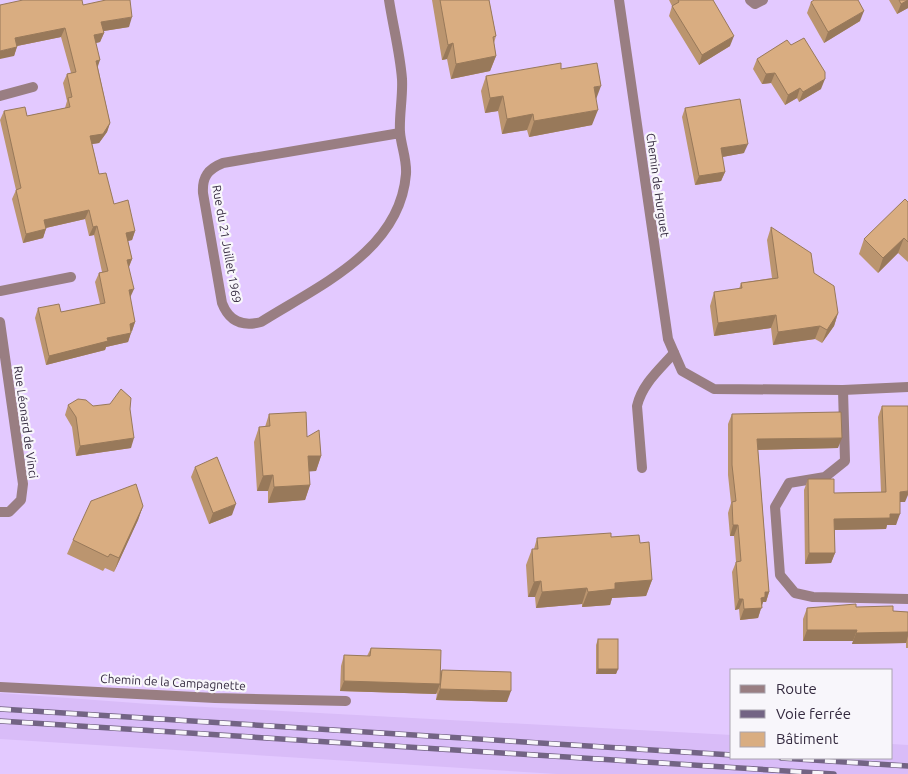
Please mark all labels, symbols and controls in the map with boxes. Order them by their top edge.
street label: Chemin de Hurguet [644,132,672,238]
street label: Rue du 21 Juillet 1969 [210,184,244,304]
street label: Rue Léonard de Vinci [12,365,40,479]
legend [730,669,893,759]
street label: Chemin de la Campagnette [100,672,246,692]
text: Route [776,680,817,697]
text: Voie ferrée [776,705,851,722]
text: Bâtiment [776,730,839,747]

